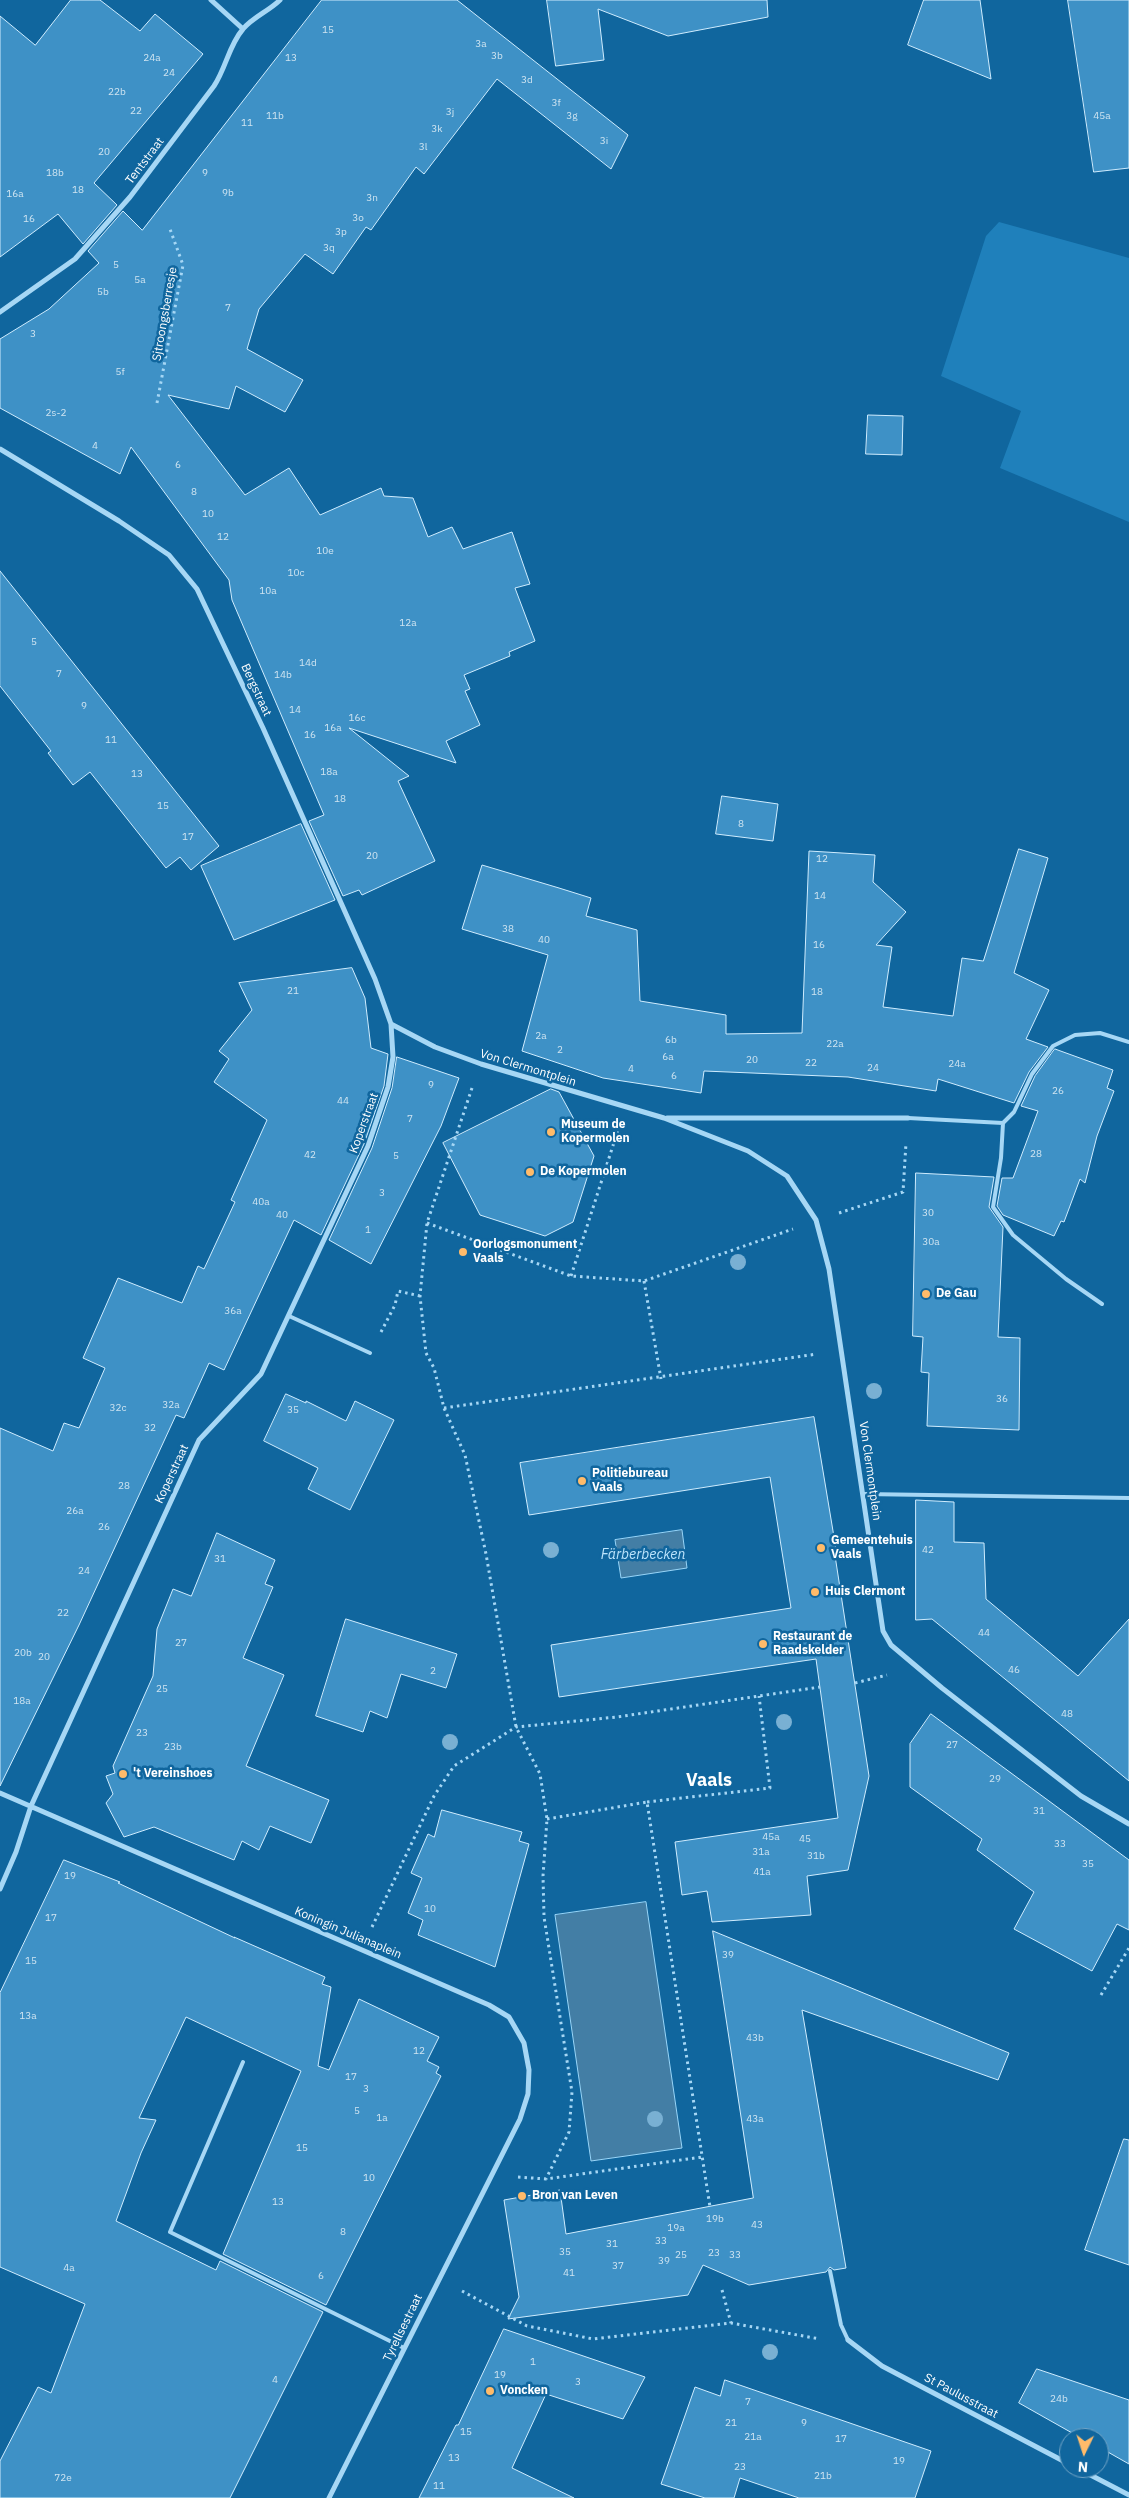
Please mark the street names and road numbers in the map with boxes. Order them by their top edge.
street label: Tentstraat [123,135,167,187]
street label: Sjtroongsberresje [150,266,180,362]
street label: Bergstraat [238,661,274,719]
street label: Von Clermontplein [478,1047,578,1089]
street label: Koperstraat [346,1091,382,1155]
street label: Von Clermontplein [856,1421,884,1521]
street label: Koperstraat [152,1442,192,1506]
street label: Koningin Julianaplein [292,1904,404,1962]
street label: Tyrellsestraat [380,2292,426,2364]
street label: St Paulusstraat [922,2370,1000,2422]

